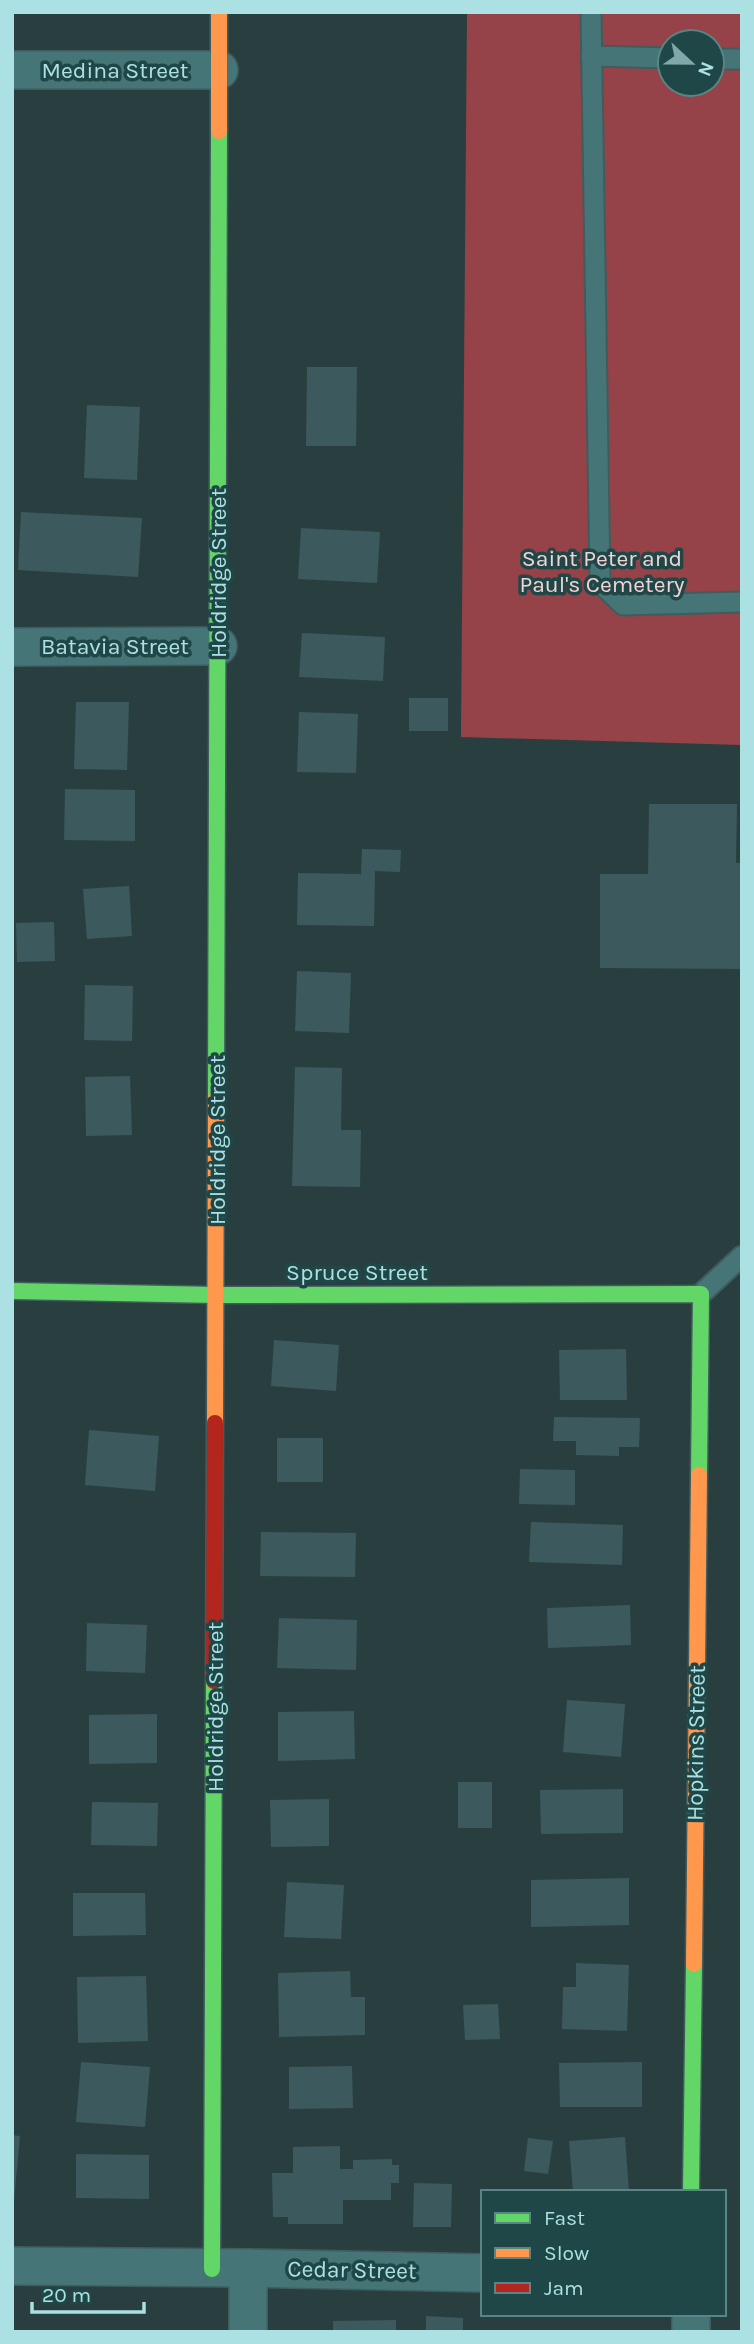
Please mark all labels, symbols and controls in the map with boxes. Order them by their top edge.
north arrow [656,28,726,98]
street label: Medina Street [42,57,189,84]
text: N [693,59,719,79]
street label: Holdridge Street [205,488,232,658]
park label: Saint Peter and Paul's Cemetery [519,545,685,598]
street label: Batavia Street [41,633,189,660]
street label: Holdridge Street [204,1055,231,1225]
street label: Spruce Street [286,1259,428,1286]
street label: Holdridge Street [202,1622,229,1792]
street label: Hopkins Street [681,1665,711,1821]
legend [481,2190,726,2316]
text: Fast [544,2206,585,2230]
text: Slow [544,2241,589,2265]
street label: Cedar Street [287,2255,417,2285]
scale bar [32,2270,144,2314]
text: Jam [544,2276,584,2300]
text: 20 m [42,2283,91,2307]

